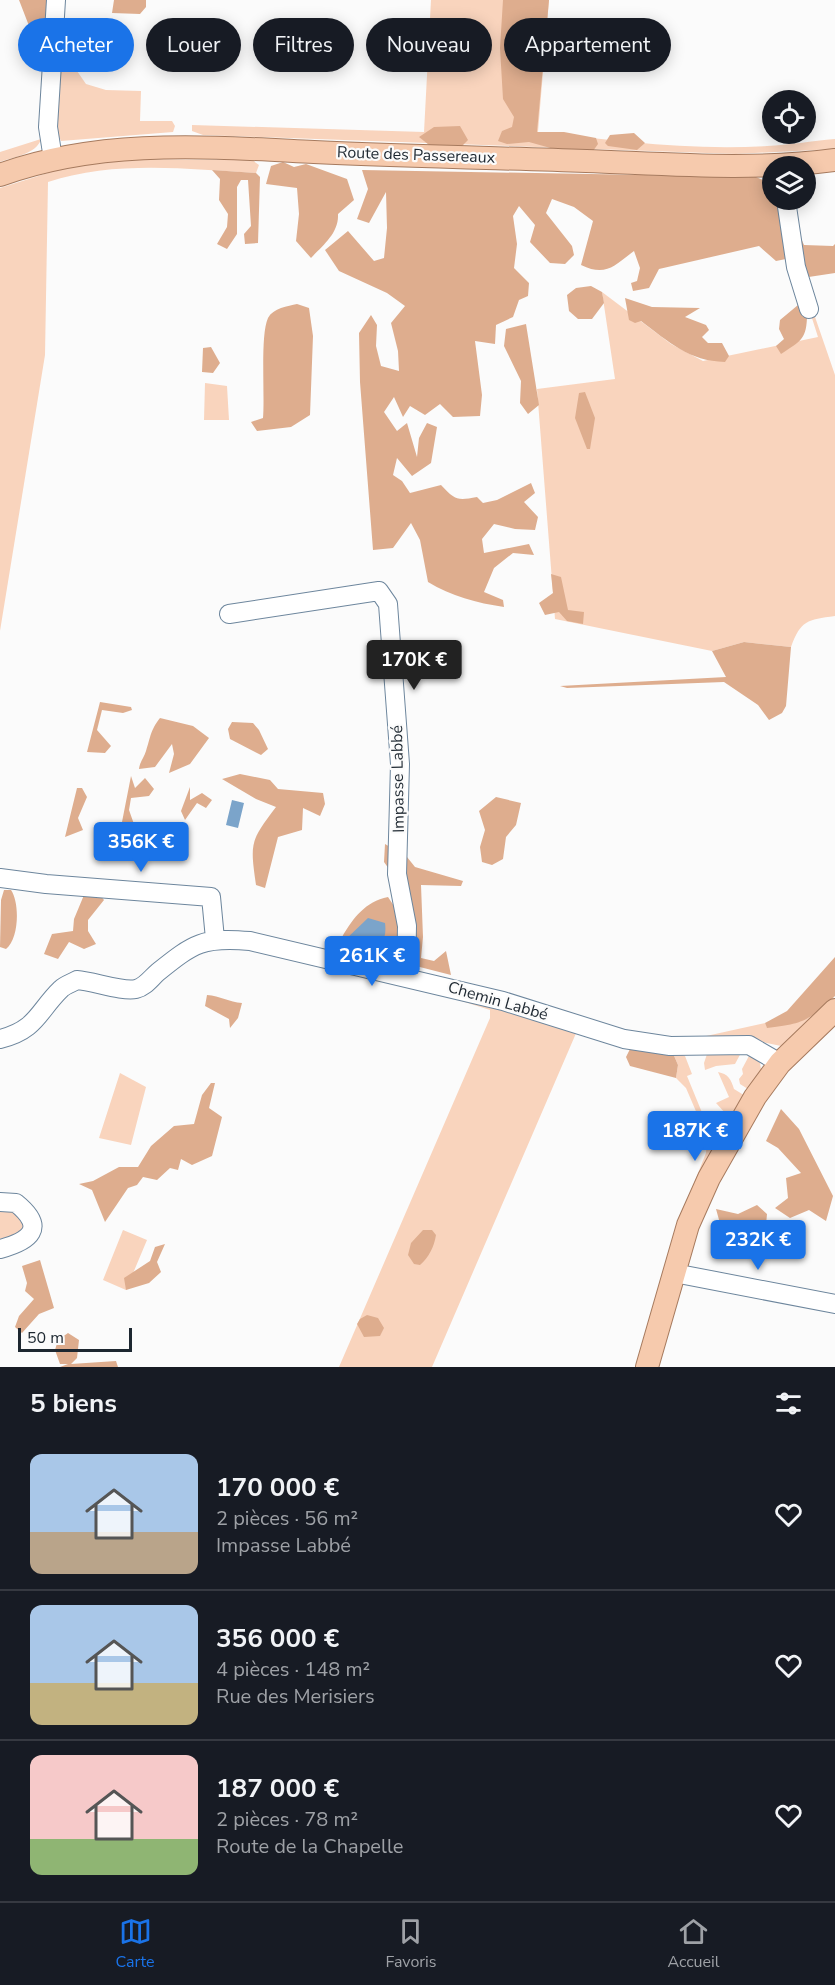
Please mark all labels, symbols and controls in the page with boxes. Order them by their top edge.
chip: Acheter [18,18,134,72]
chip: Louer [146,18,241,72]
chip: Filtres [253,18,354,72]
chip: Nouveau [366,18,492,72]
chip: Appartement [504,18,671,72]
map controls [762,90,816,210]
button: locate [762,90,816,144]
street label: Route des Passereaux [337,141,496,169]
button: layers [762,156,816,210]
pin: 170K € [365,640,463,691]
text: 170K € [381,646,447,673]
street label: Impasse Labbé [386,725,410,833]
pin: 356K € [92,822,190,873]
text: 356K € [108,828,174,855]
pin: 261K € [323,936,421,987]
text: 261K € [339,942,405,969]
street label: Chemin Labbé [445,976,551,1026]
pin: 187K € [646,1111,744,1162]
text: 187K € [662,1117,728,1144]
pin: 232K € [709,1220,807,1271]
text: 232K € [725,1226,791,1253]
scale bar [18,1325,132,1352]
text: 50 m [27,1327,64,1349]
text: 5 biens [30,1386,117,1421]
icon: filters [772,1387,805,1420]
text: 170 000 € [216,1470,339,1505]
icon: home [78,1478,150,1550]
icon: heart [772,1498,805,1531]
text: 2 pièces · 56 m² [216,1505,358,1532]
text: Impasse Labbé [216,1532,351,1559]
text: 356 000 € [216,1621,339,1656]
icon: home [78,1629,150,1701]
icon: heart [772,1649,805,1682]
text: 4 pièces · 148 m² [216,1656,370,1683]
text: Rue des Merisiers [216,1683,375,1710]
text: 187 000 € [216,1771,339,1806]
icon: home [78,1779,150,1851]
icon: heart [772,1799,805,1832]
text: 2 pièces · 78 m² [216,1806,358,1833]
text: Route de la Chapelle [216,1833,403,1860]
tab: Carte [115,1915,155,1973]
tab: Favoris [385,1915,437,1973]
tab: Accueil [667,1915,720,1973]

